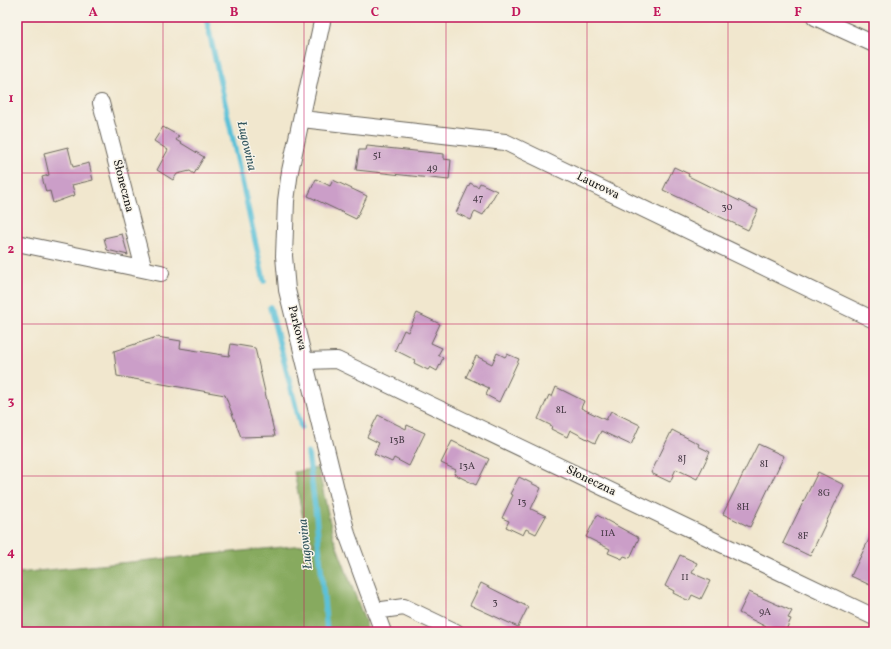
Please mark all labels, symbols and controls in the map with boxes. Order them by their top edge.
text: A [88,4,98,22]
text: B [230,4,239,22]
text: C [371,4,379,22]
text: D [511,4,521,22]
text: E [653,4,661,22]
text: F [794,4,802,22]
text: 1 [8,90,14,108]
water label: Ługowina [232,119,260,173]
house number: 51 [373,148,381,162]
street label: Słoneczna [109,158,137,214]
house number: 49 [427,161,437,175]
street label: Laurowa [574,169,622,203]
house number: 47 [473,191,484,205]
house number: 30 [722,200,732,214]
text: 2 [8,241,15,259]
street label: Parkowa [284,304,310,352]
text: 3 [8,393,15,411]
house number: 8L [556,403,567,417]
house number: 13B [389,433,405,447]
house number: 8J [678,452,686,466]
house number: 8I [760,457,768,471]
house number: 13A [459,459,475,473]
street label: Słoneczna [563,462,619,500]
house number: 8G [818,486,830,500]
house number: 13 [517,495,527,509]
house number: 8H [737,500,749,514]
water label: Ługowina [294,518,318,570]
house number: 11A [601,526,615,540]
house number: 8F [798,529,809,543]
text: 4 [7,544,15,562]
house number: 11 [681,570,689,584]
house number: 3 [492,595,498,609]
house number: 9A [759,605,771,619]

